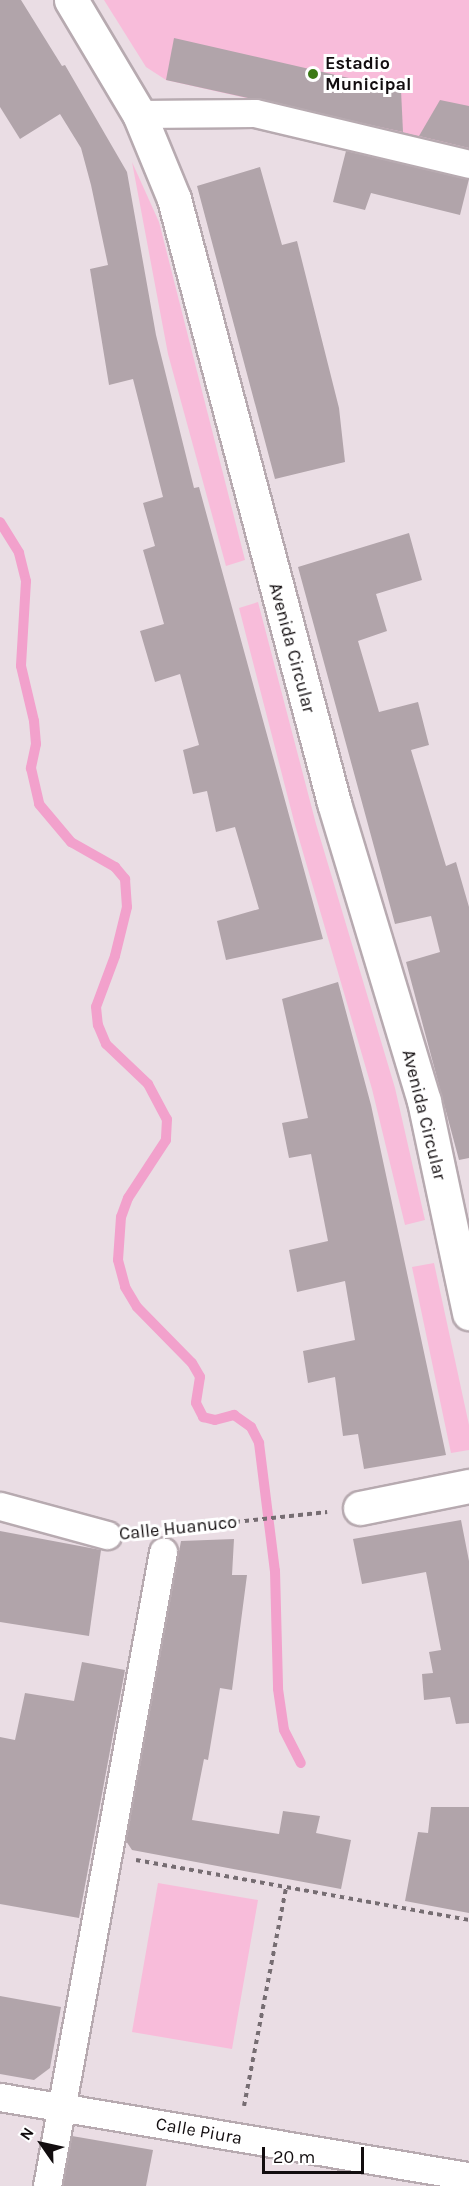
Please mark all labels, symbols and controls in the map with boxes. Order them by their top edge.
place label: Estadio Municipal [325,53,412,96]
marker: Estadio Municipal [306,67,320,81]
street label: Avenida Circular [264,581,320,715]
street label: Avenida Circular [397,1047,451,1183]
street label: Calle Huanuco [118,1511,238,1545]
street label: Calle Piura [154,2113,244,2149]
north arrow [12,2114,72,2174]
text: N [16,2124,38,2144]
scale bar [265,2135,367,2173]
text: 20 m [273,2146,315,2168]

